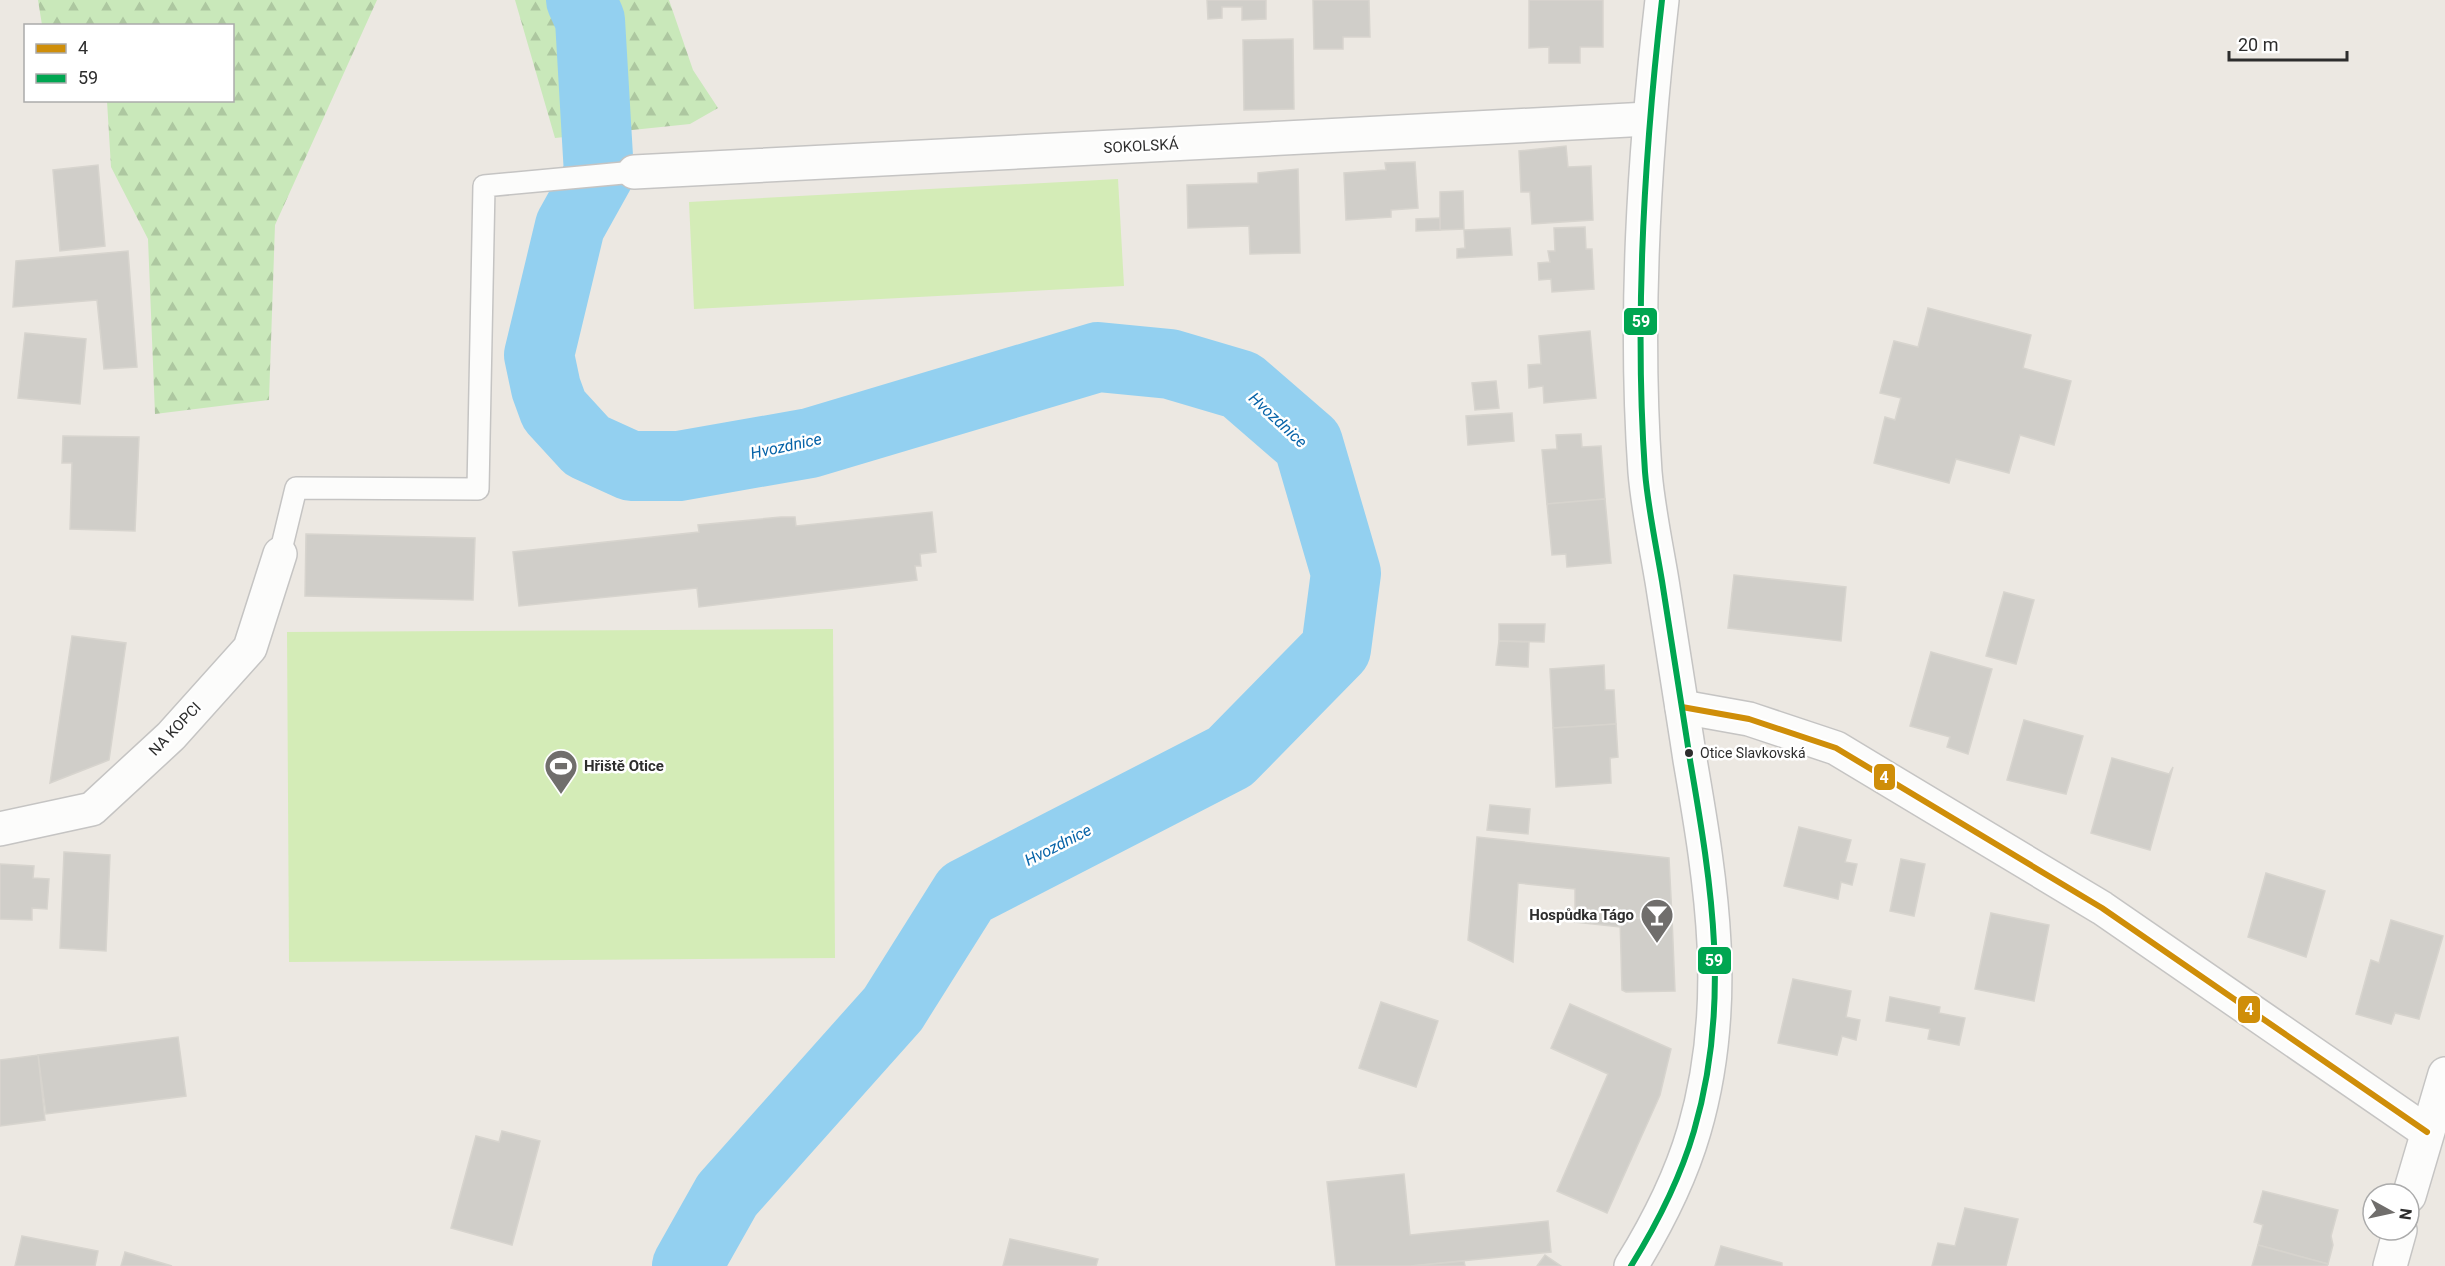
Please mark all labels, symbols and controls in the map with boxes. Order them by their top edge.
legend [24,24,234,102]
scale bar [2229,24,2348,62]
text: 20 m [2238,34,2278,55]
text: 4 [78,37,88,58]
text: 59 [78,67,98,88]
street label: SOKOLSKÁ [1103,135,1179,157]
line badge: 59 [1623,307,1658,336]
text: 59 [1632,312,1650,331]
water label: Hvozdnice [1245,388,1311,452]
water label: Hvozdnice [749,429,823,463]
street label: NA KOPCI [145,699,205,759]
place label: Otice Slavkovská [1700,745,1806,761]
marker: Otice Slavkovská [1683,747,1695,759]
sports icon: Hřiště Otice [543,748,579,795]
place label: Hřiště Otice [584,757,664,775]
line badge: 4 [1873,763,1896,791]
text: 4 [1879,768,1889,787]
water label: Hvozdnice [1022,820,1094,870]
bar icon: Hospůdka Tágo [1639,897,1675,944]
place label: Hospůdka Tágo [1529,906,1634,924]
line badge: 59 [1697,946,1732,975]
text: 59 [1705,951,1723,970]
line badge: 4 [2237,995,2261,1024]
text: 4 [2244,1000,2254,1019]
north arrow [2361,1182,2421,1242]
text: N [2395,1207,2416,1221]

